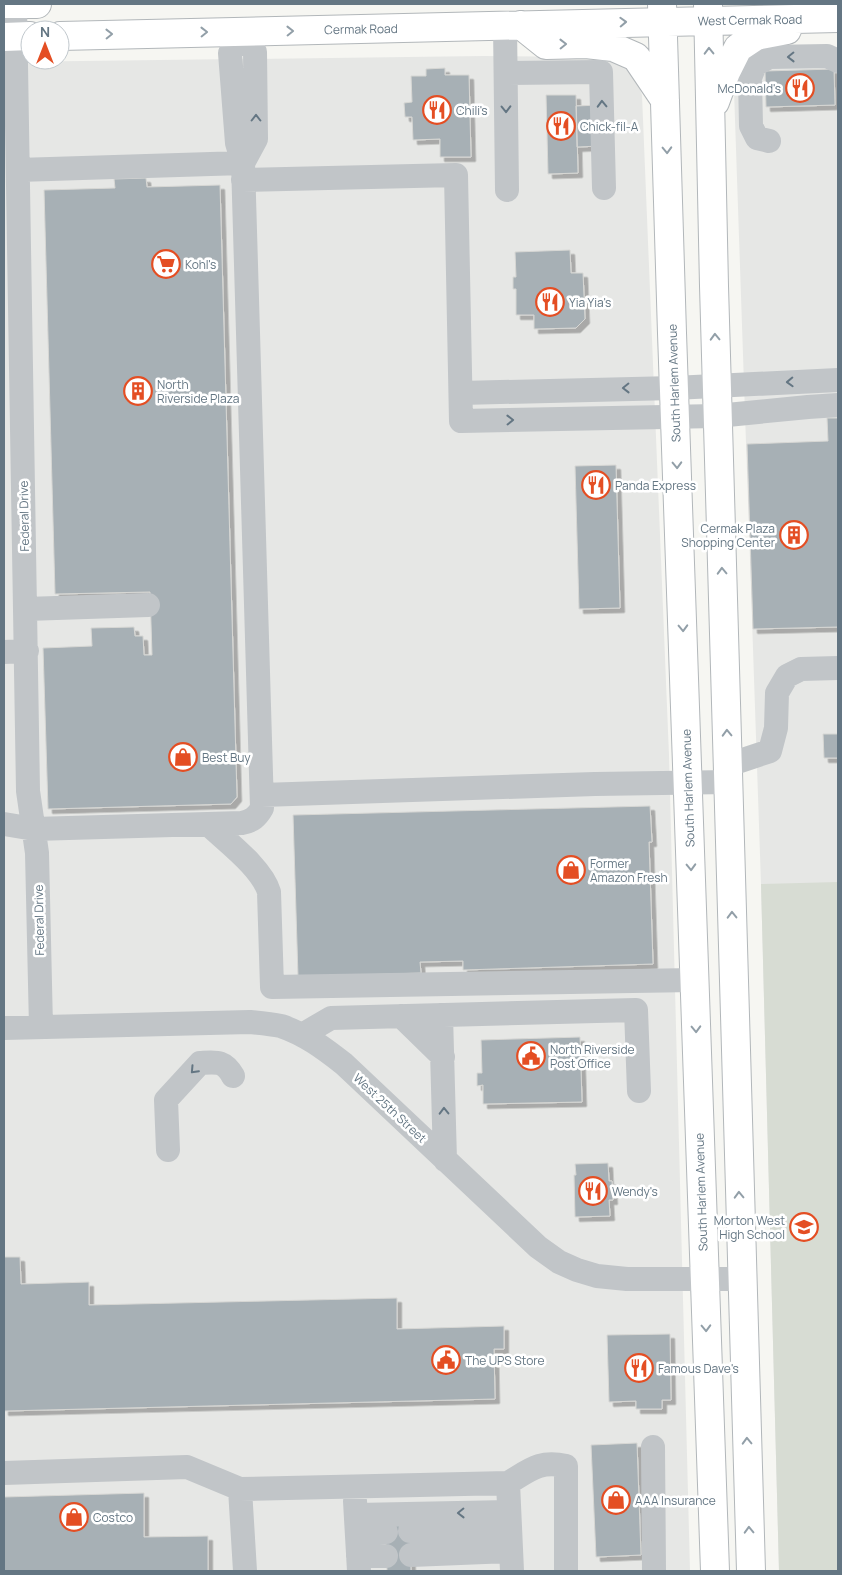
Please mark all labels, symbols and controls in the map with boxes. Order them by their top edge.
street label: West Cermak Road [698,11,802,29]
one-way arrow [619,17,627,27]
north arrow [20,20,70,70]
street label: Cermak Road [324,20,398,38]
text: N [40,22,50,41]
one-way arrow [286,26,294,36]
one-way arrow [200,27,208,37]
one-way arrow [105,29,113,40]
one-way arrow [560,39,568,49]
one-way arrow [704,46,714,54]
one-way arrow [786,52,794,62]
restaurant icon: McDonald's [785,73,815,103]
place label: McDonald's [718,80,781,97]
restaurant icon: Chili's [422,95,452,125]
one-way arrow [597,100,607,108]
place label: Chili's [456,102,488,119]
one-way arrow [501,106,511,113]
restaurant icon: Chick-fil-A [546,111,576,141]
one-way arrow [251,113,261,121]
place label: Chick-fil-A [580,118,639,135]
one-way arrow [661,146,672,154]
supermarket icon: Kohl's [151,249,181,279]
place label: Kohl's [185,256,216,273]
restaurant icon: Yia Yia's [535,287,565,317]
place label: Yia Yia's [569,294,611,311]
street label: South Harlem Avenue [663,324,685,442]
one-way arrow [710,333,720,341]
building icon: North Riverside Plaza [123,376,153,406]
place label: North Riverside Plaza [157,376,239,407]
one-way arrow [785,377,793,387]
one-way arrow [621,383,629,393]
one-way arrow [506,415,514,425]
one-way arrow [671,461,682,469]
restaurant icon: Panda Express [581,470,611,500]
place label: Panda Express [615,477,696,494]
street label: Federal Drive [15,480,33,552]
place label: Cermak Plaza Shopping Center [681,520,776,551]
building icon: Cermak Plaza Shopping Center [779,520,809,550]
one-way arrow [717,567,727,574]
one-way arrow [677,624,688,632]
street label: South Harlem Avenue [677,729,699,847]
one-way arrow [722,729,733,737]
shop icon: Best Buy [168,742,198,772]
place label: Best Buy [202,749,251,766]
shop icon: Former Amazon Fresh [556,855,586,885]
place label: Former Amazon Fresh [590,855,668,886]
one-way arrow [686,863,696,871]
street label: Federal Drive [30,884,48,956]
one-way arrow [727,910,737,918]
one-way arrow [691,1025,702,1033]
public building icon: North Riverside Post Office [516,1041,546,1071]
place label: North Riverside Post Office [550,1041,635,1072]
one-way arrow [191,1065,200,1074]
street label: West 25th Street [350,1070,430,1147]
one-way arrow [439,1107,449,1114]
street label: South Harlem Avenue [690,1133,712,1251]
restaurant icon: Wendy's [578,1176,608,1206]
place label: Wendy's [612,1183,658,1200]
one-way arrow [734,1191,745,1199]
place label: Morton West High School [714,1212,785,1243]
school or university icon: Morton West High School [789,1212,819,1242]
one-way arrow [700,1325,711,1333]
public building icon: The UPS Store [431,1345,461,1375]
place label: The UPS Store [465,1352,544,1369]
restaurant icon: Famous Dave's [624,1353,654,1383]
place label: Famous Dave's [658,1360,739,1377]
one-way arrow [741,1437,752,1445]
shop icon: AAA Insurance [601,1485,631,1515]
place label: AAA Insurance [635,1492,716,1509]
shop icon: Costco [59,1502,89,1532]
one-way arrow [456,1508,464,1518]
place label: Costco [93,1509,133,1526]
one-way arrow [744,1526,755,1534]

